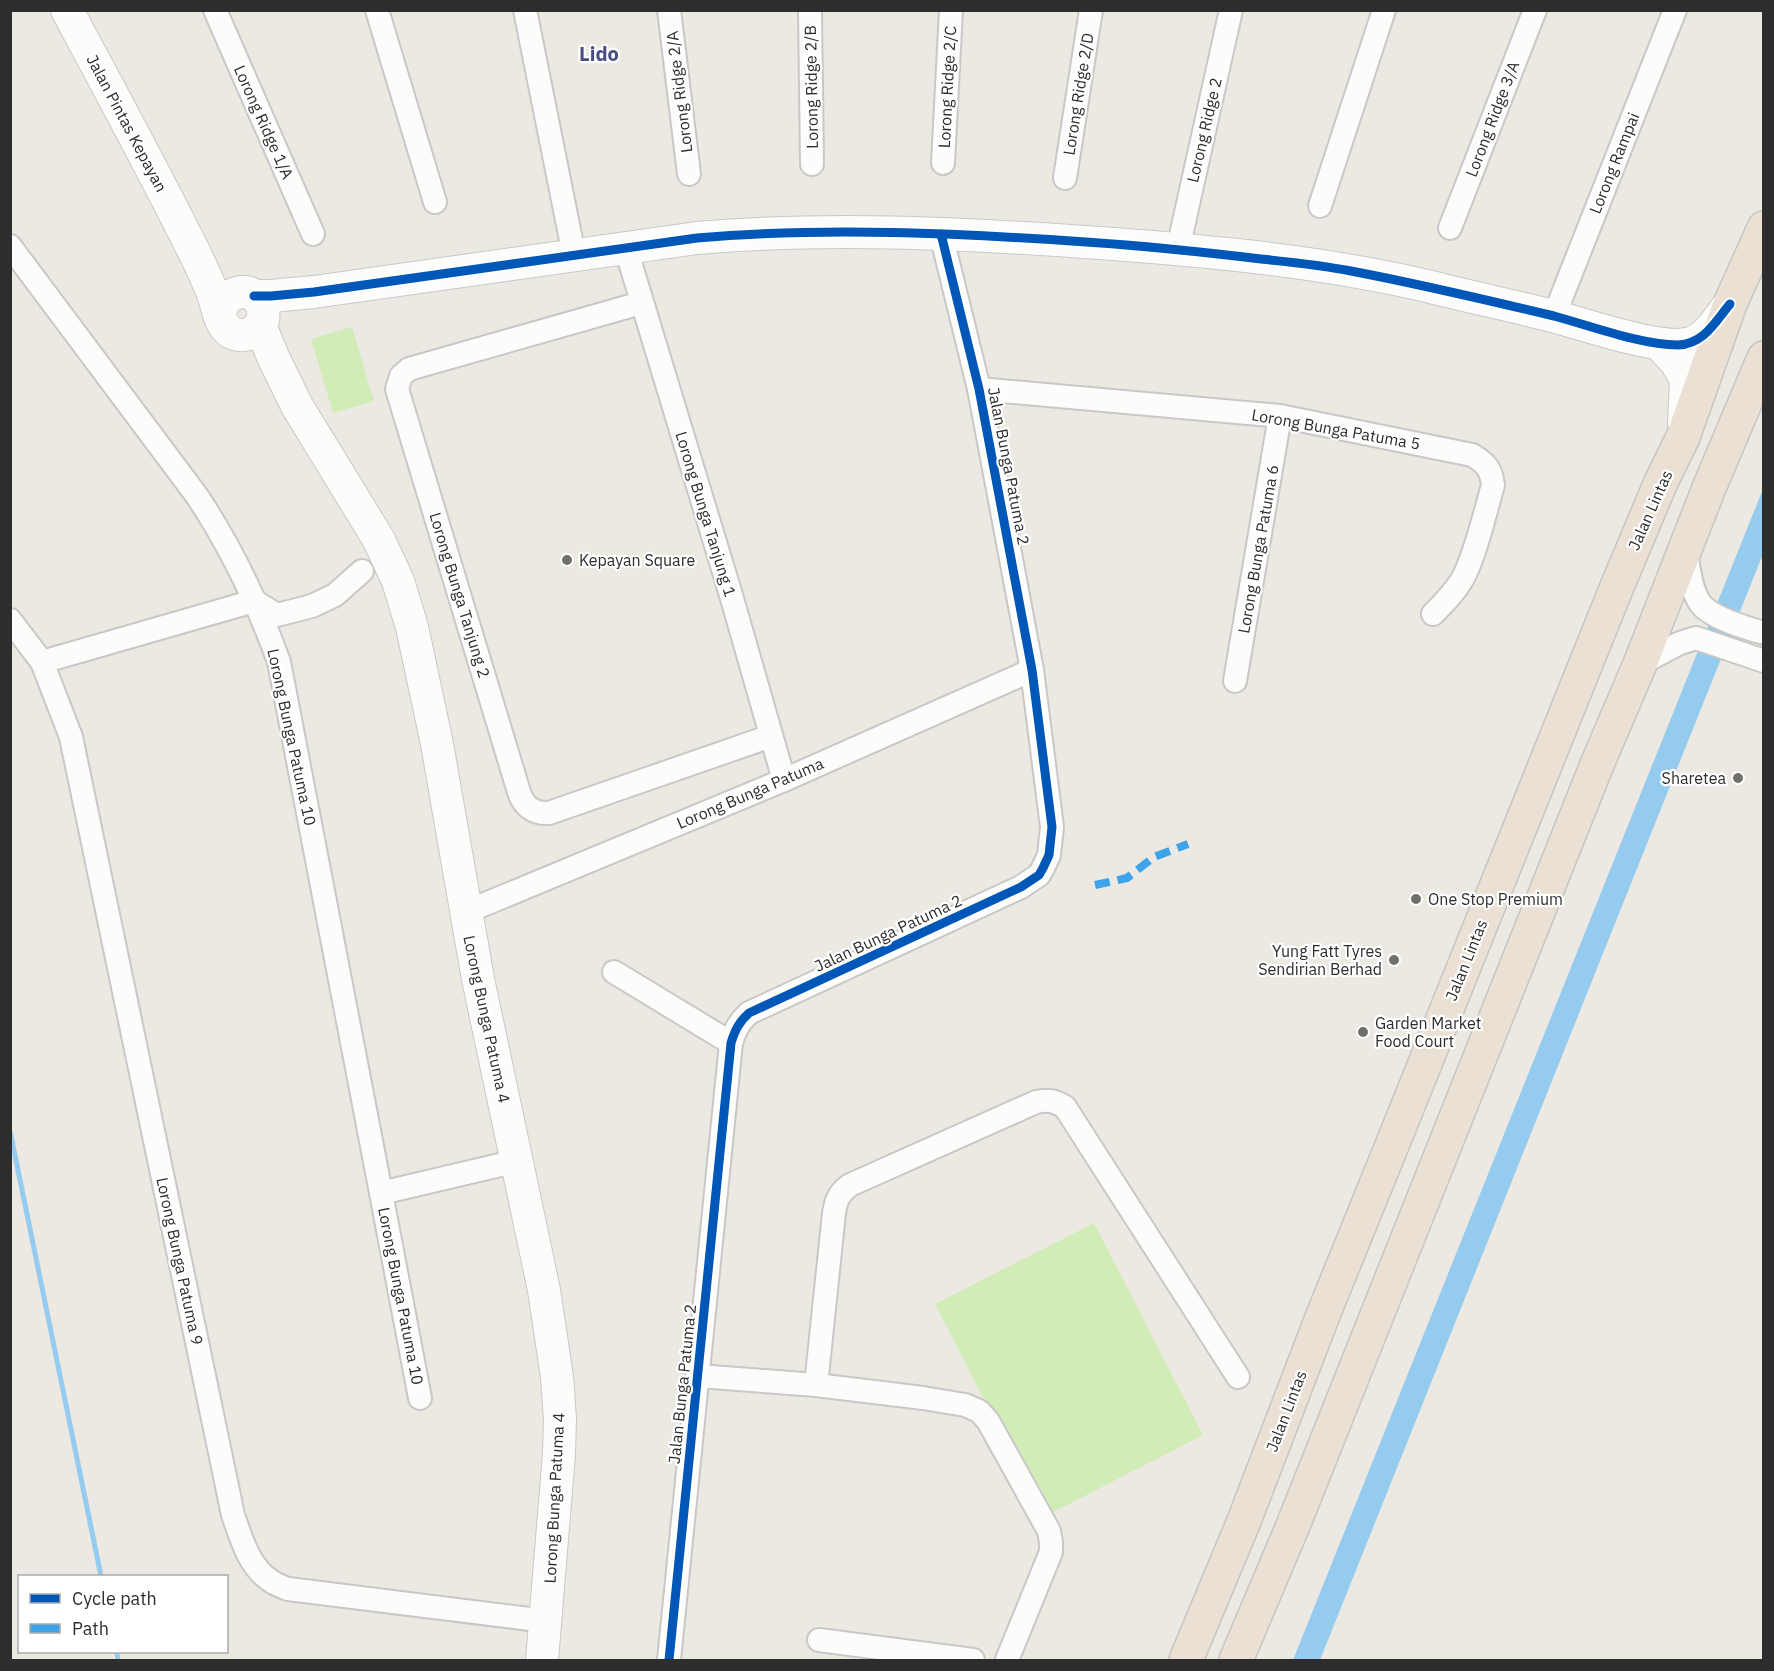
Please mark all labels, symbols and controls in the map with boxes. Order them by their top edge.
street label: Lorong Ridge 2/B [800,25,822,149]
street label: Lorong Ridge 2/C [934,25,960,149]
street label: Lorong Ridge 2/A [662,30,696,154]
street label: Lorong Ridge 2/D [1058,31,1098,157]
district label: Lido [579,40,619,67]
street label: Jalan Pintas Kepayan [82,51,172,195]
street label: Lorong Ridge 3/A [1461,58,1523,180]
street label: Lorong Ridge 1/A [230,62,298,182]
street label: Lorong Ridge 2 [1182,76,1226,184]
street label: Lorong Rampai [1585,110,1643,216]
street label: Jalan Bunga Patuma 2 [984,385,1034,547]
street label: Lorong Bunga Patuma 5 [1250,404,1422,454]
street label: Lorong Bunga Tanjung 1 [671,429,741,599]
street label: Lorong Bunga Patuma 6 [1233,463,1283,635]
street label: Jalan Lintas [1623,467,1677,553]
street label: Lorong Bunga Tanjung 2 [425,510,495,680]
place label: Kepayan Square [579,550,695,570]
marker: Kepayan Square [560,553,574,567]
street label: Lorong Bunga Patuma 10 [263,647,321,827]
street label: Lorong Bunga Patuma [674,753,827,833]
place label: Sharetea [1662,768,1726,788]
marker: Sharetea [1731,771,1745,785]
place label: One Stop Premium [1428,889,1563,909]
street label: Jalan Bunga Patuma 2 [811,890,965,976]
marker: One Stop Premium [1409,892,1423,906]
street label: Jalan Lintas [1441,917,1491,1003]
street label: Lorong Bunga Patuma 4 [459,933,515,1105]
place label: Yung Fatt Tyres Sendirian Berhad [1258,941,1382,979]
marker: Yung Fatt Tyres Sendirian Berhad [1387,953,1401,967]
place label: Garden Market Food Court [1375,1013,1481,1051]
marker: Garden Market Food Court [1356,1025,1370,1039]
street label: Lorong Bunga Patuma 9 [152,1175,208,1347]
street label: Lorong Bunga Patuma 10 [374,1206,428,1386]
street label: Jalan Bunga Patuma 2 [664,1303,700,1465]
street label: Jalan Lintas [1261,1367,1311,1455]
street label: Lorong Bunga Patuma 4 [540,1412,568,1584]
legend [18,1575,228,1653]
text: Cycle path [72,1587,157,1610]
text: Path [72,1617,109,1640]

